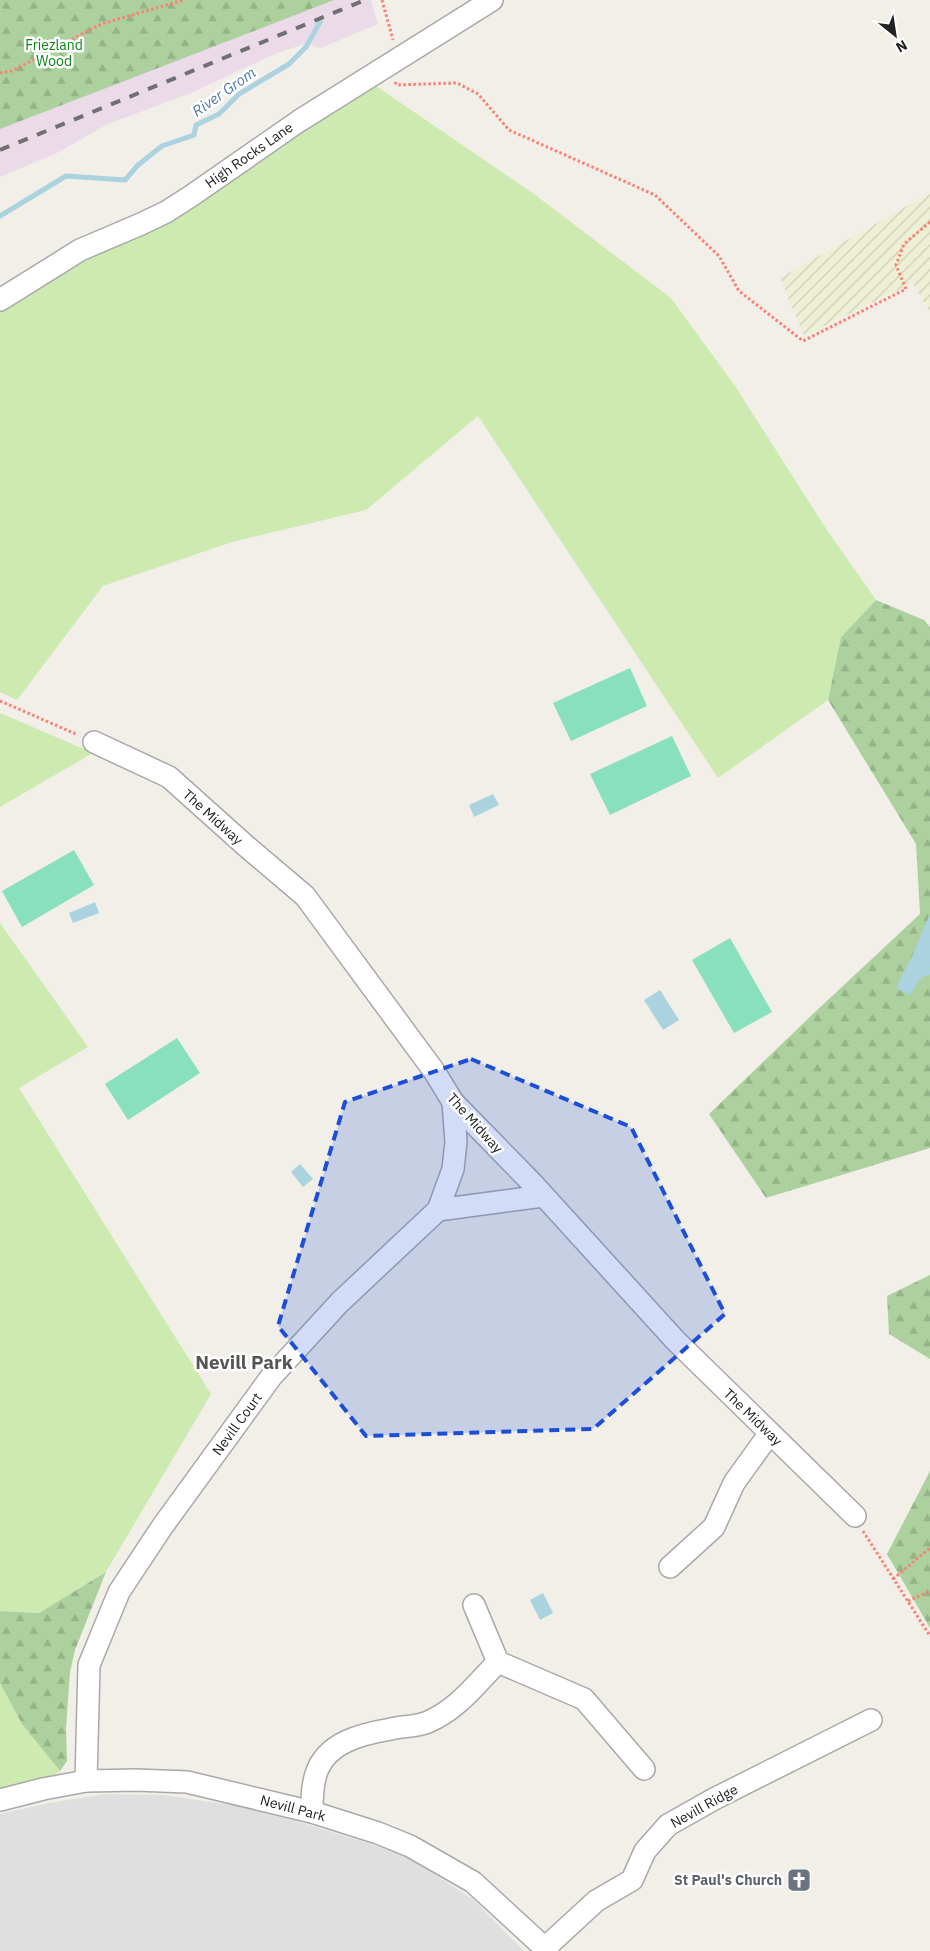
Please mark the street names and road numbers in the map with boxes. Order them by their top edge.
street label: High Rocks Lane [202,118,297,192]
street label: The Midway [179,785,247,849]
street label: The Midway [443,1089,507,1157]
street label: The Midway [720,1384,786,1450]
street label: Nevill Court [208,1389,266,1459]
street label: Nevill Ridge [667,1780,741,1832]
street label: Nevill Park [258,1791,328,1826]

